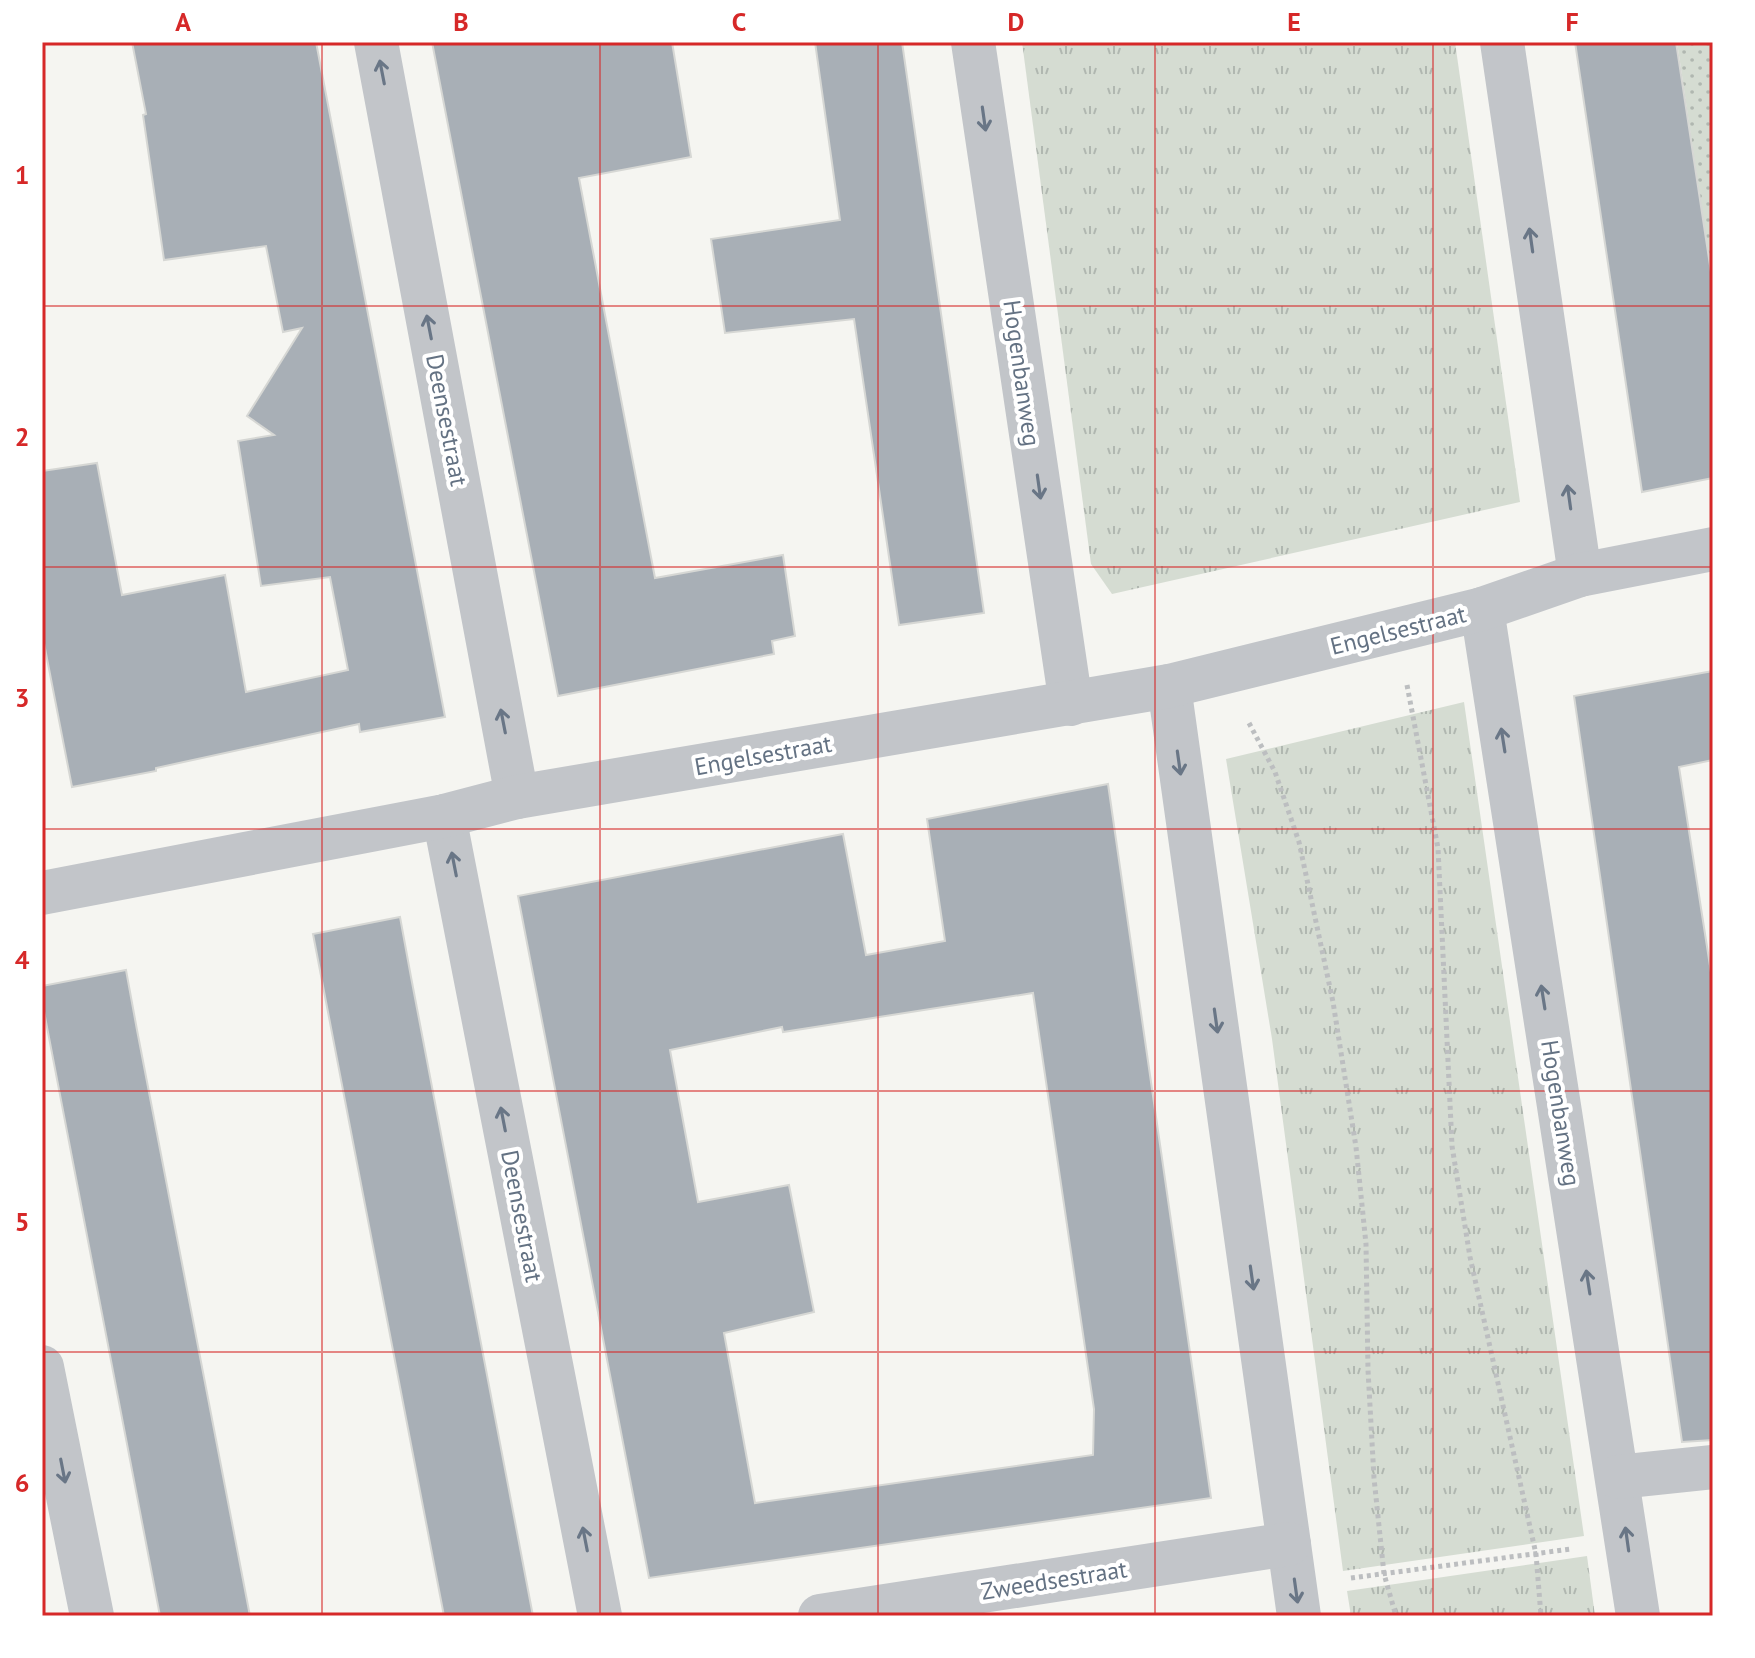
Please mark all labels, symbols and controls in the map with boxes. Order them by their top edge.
text: A [175,5,191,38]
text: B [453,5,469,38]
text: C [732,5,746,38]
text: D [1008,5,1024,38]
text: E [1287,5,1301,38]
text: F [1565,5,1579,38]
one-way arrow [373,59,388,85]
one-way arrow [977,106,992,131]
text: 1 [15,158,29,191]
one-way arrow [1523,228,1538,253]
street label: Hogenbanweg [996,298,1048,448]
one-way arrow [421,315,436,341]
street label: Deensestraat [419,351,475,489]
text: 2 [15,420,29,453]
one-way arrow [1032,474,1047,499]
one-way arrow [1561,485,1576,511]
street label: Engelsestraat [1327,598,1469,662]
text: 3 [15,681,29,714]
one-way arrow [494,708,509,734]
street label: Engelsestraat [692,728,834,782]
one-way arrow [1495,728,1510,754]
one-way arrow [1172,749,1187,776]
one-way arrow [445,852,460,877]
text: 4 [15,943,30,976]
one-way arrow [1535,985,1550,1010]
one-way arrow [1209,1008,1224,1033]
street label: Hogenbanweg [1534,1038,1588,1188]
one-way arrow [495,1107,510,1133]
street label: Deensestraat [494,1147,550,1285]
text: 5 [15,1205,29,1238]
one-way arrow [1245,1265,1260,1290]
one-way arrow [1579,1270,1594,1295]
one-way arrow [56,1458,71,1484]
text: 6 [15,1466,29,1499]
one-way arrow [577,1527,592,1553]
one-way arrow [1619,1527,1634,1552]
street label: Zweedsestraat [979,1553,1129,1607]
one-way arrow [1289,1578,1304,1603]

